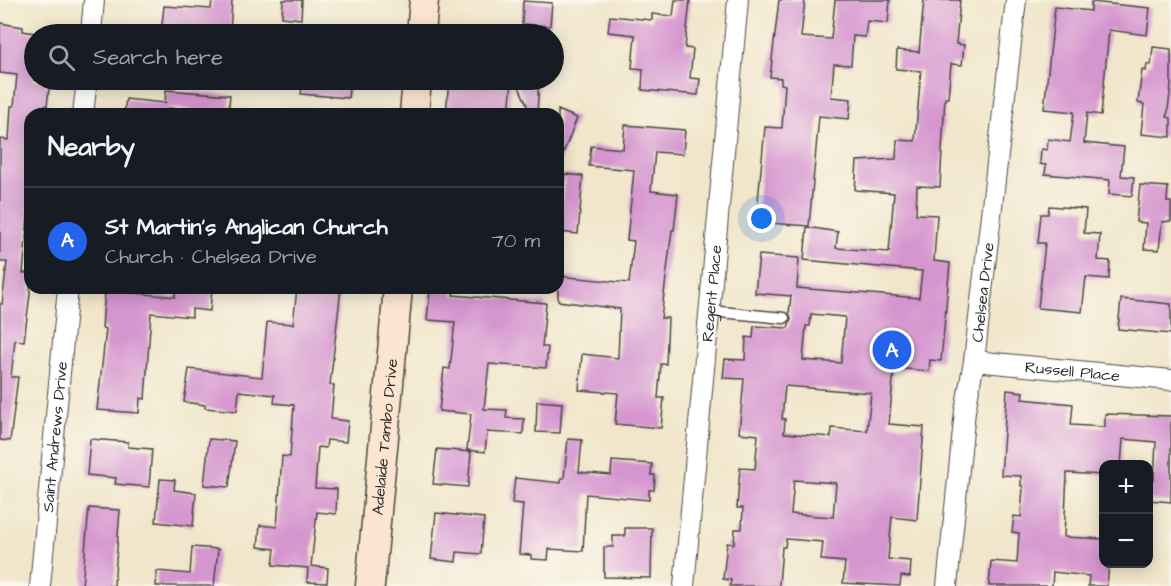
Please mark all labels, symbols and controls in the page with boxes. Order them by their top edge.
search box [24,24,564,90]
icon: search [45,41,78,74]
text: Search here [93,42,223,73]
text: Nearby [48,129,135,165]
your location [747,204,776,233]
text: St Martin's Anglican Church [105,212,388,243]
text: A [61,227,74,255]
text: 70 m [492,227,540,255]
street label: Chelsea Drive [966,241,1000,343]
text: Church · Chelsea Drive [105,243,317,271]
street label: Regent Place [697,243,727,343]
pin: A [872,328,912,372]
street label: Russell Place [1024,356,1121,387]
street label: Adelaide Tambo Drive [367,357,403,516]
street label: Saint Andrews Drive [37,360,73,513]
map controls [1099,460,1153,568]
button: + [1099,460,1153,514]
button: − [1099,514,1153,568]

